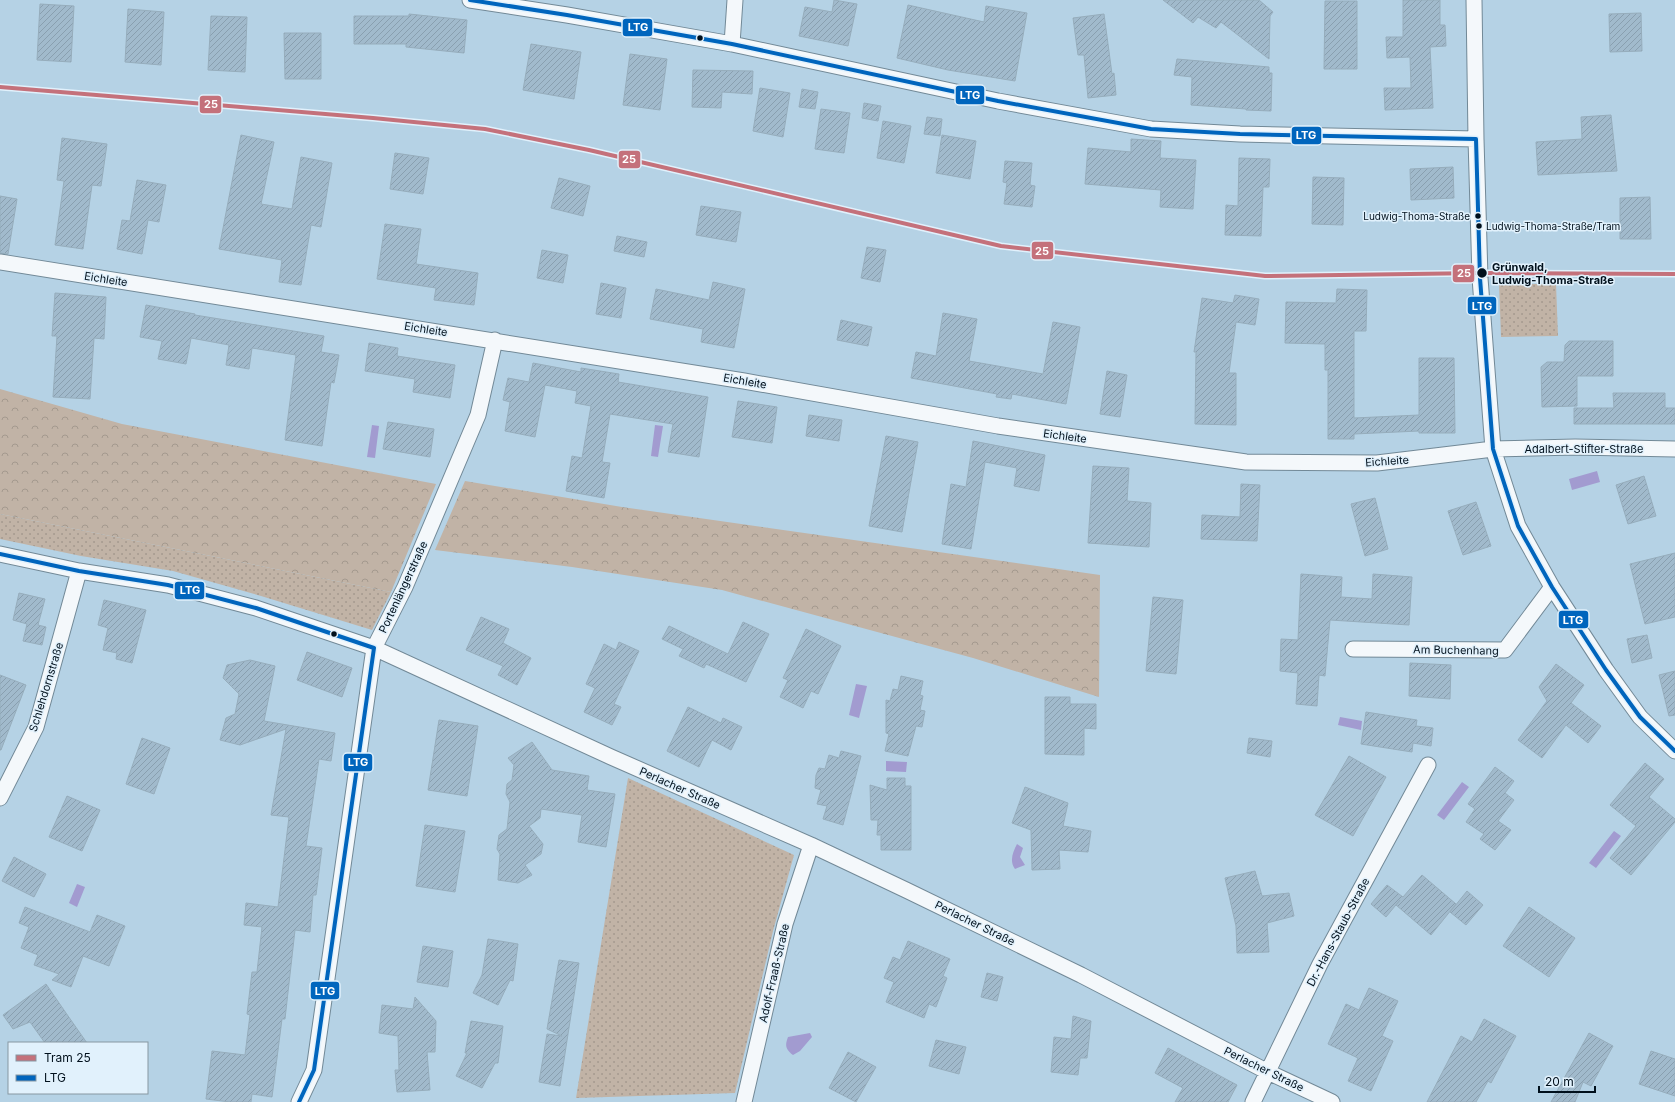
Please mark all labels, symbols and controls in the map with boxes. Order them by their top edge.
line badge: LTG [622,18,653,37]
text: LTG [628,20,648,34]
unlabelled marker [695,33,705,43]
line badge: LTG [955,85,985,105]
text: LTG [960,88,980,102]
line badge: 25 [199,95,222,114]
text: 25 [204,97,218,111]
line badge: LTG [1291,126,1322,145]
text: LTG [1296,128,1316,142]
line badge: 25 [618,150,641,169]
text: 25 [622,152,636,166]
place label: Ludwig-Thoma-Straße [1363,210,1470,222]
marker: Ludwig-Thoma-Straße [1473,211,1483,221]
place label: Ludwig-Thoma-Straße/Tram [1486,220,1620,232]
marker: Ludwig-Thoma-Straße/Tram [1474,221,1484,231]
line badge: 25 [1031,241,1054,260]
text: 25 [1035,244,1049,258]
place label: Grünwald, Ludwig-Thoma-Straße [1492,260,1614,287]
line badge: 25 [1452,264,1475,283]
text: 25 [1457,266,1471,280]
marker: Grünwald, Ludwig-Thoma-Straße [1475,266,1489,280]
street label: Eichleite [83,269,129,289]
line badge: LTG [1467,296,1497,315]
text: LTG [1472,299,1492,313]
street label: Eichleite [403,319,449,339]
street label: Eichleite [722,370,768,392]
street label: Eichleite [1042,426,1088,446]
street label: Adalbert-Stifter-Straße [1525,442,1643,456]
street label: Eichleite [1365,452,1409,470]
street label: Portenlängerstraße [376,539,430,635]
line badge: LTG [174,581,205,600]
text: LTG [180,583,200,597]
line badge: LTG [1558,610,1589,629]
text: LTG [1563,613,1583,627]
unlabelled marker [329,629,339,639]
street label: Schlehdornstraße [26,641,66,733]
street label: Am Buchenhang [1413,642,1499,658]
line badge: LTG [343,753,373,772]
text: LTG [348,755,368,769]
street label: Perlacher Straße [637,764,723,812]
street label: Dr.-Hans-Staub-Straße [1303,875,1373,989]
street label: Perlacher Straße [933,898,1017,948]
street label: Adolf-Fraaß-Straße [756,922,792,1024]
line badge: LTG [310,981,340,1000]
text: LTG [315,984,335,998]
legend [8,1042,148,1094]
street label: Perlacher Straße [1222,1044,1306,1094]
text: Tram 25 [44,1050,91,1065]
scale bar [1539,1068,1595,1094]
text: LTG [44,1070,66,1085]
text: 20 m [1545,1074,1574,1089]

